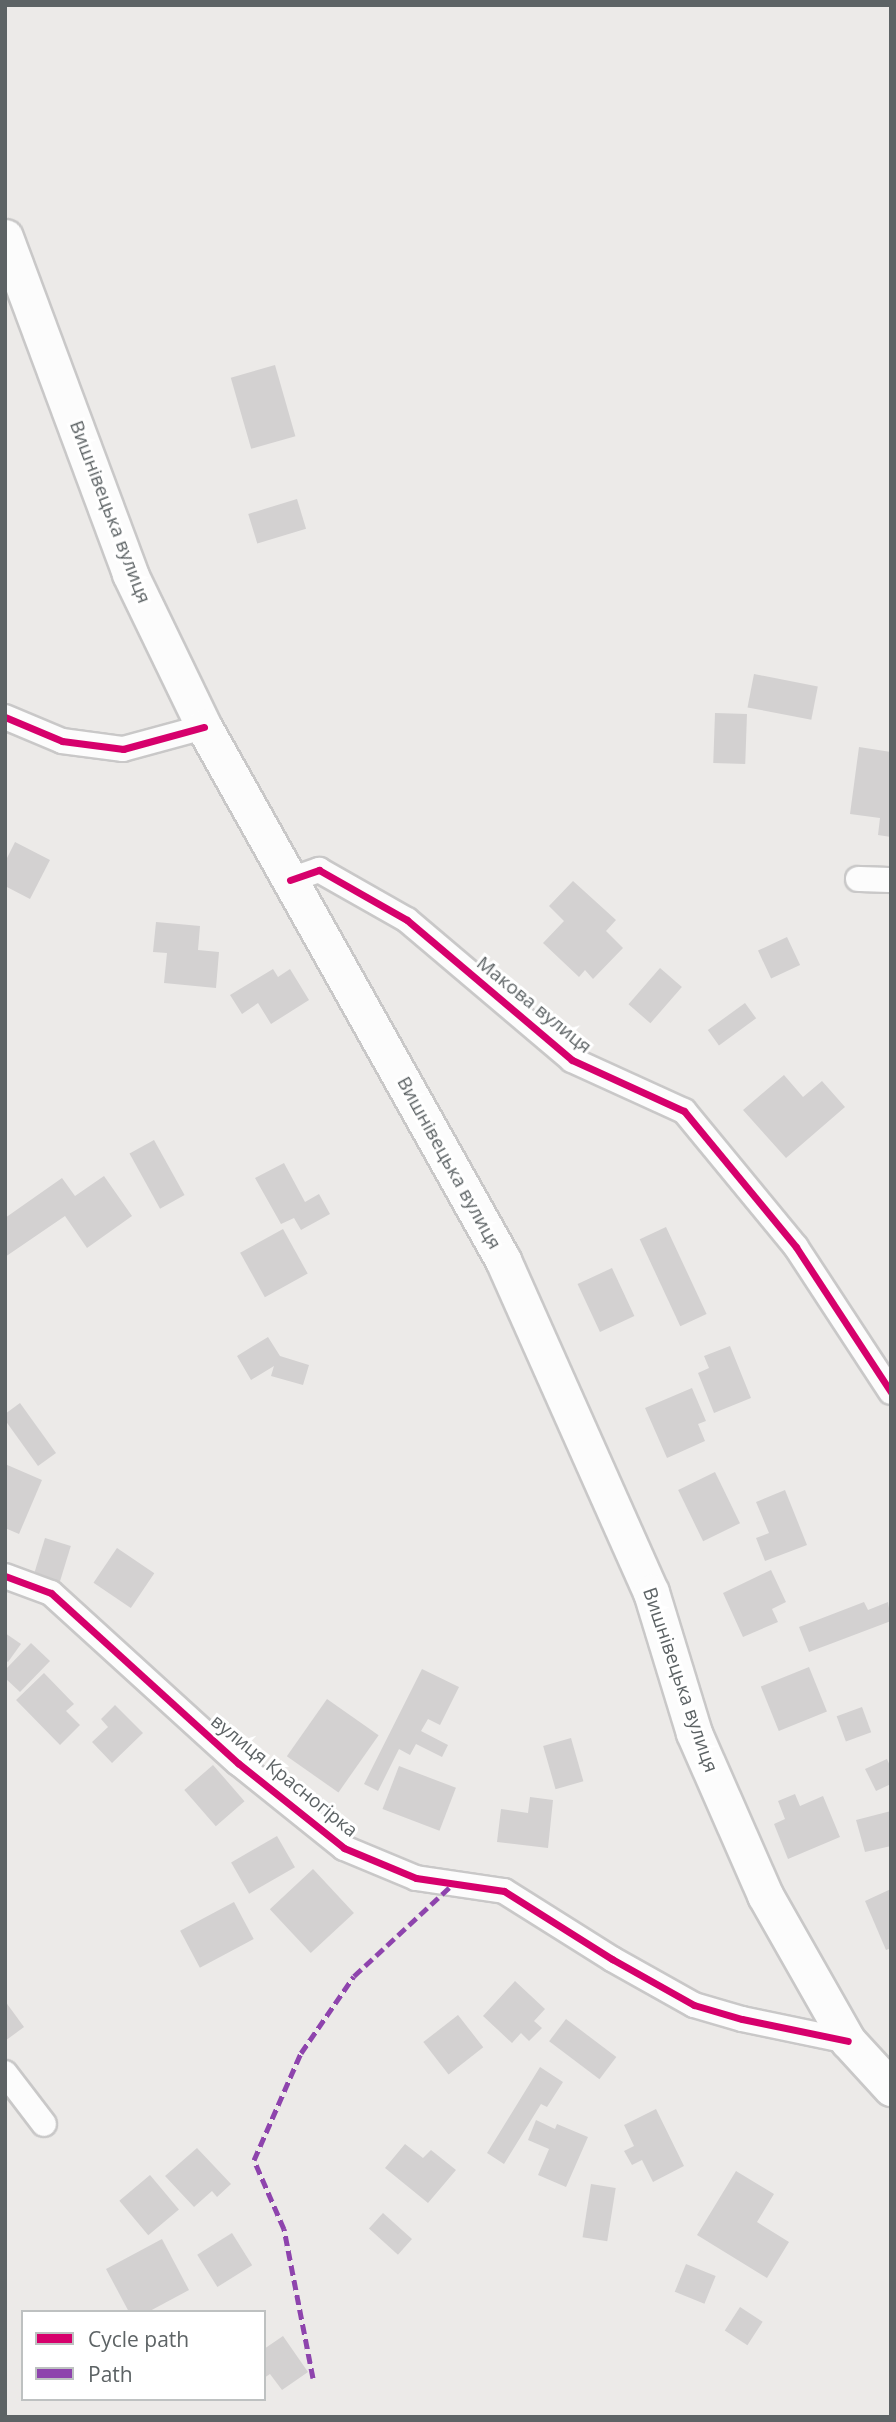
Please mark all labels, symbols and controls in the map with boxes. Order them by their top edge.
street label: Вишнівецька вулиця [65,417,155,607]
street label: Макова вулиця [472,952,596,1058]
street label: Вишнівецька вулиця [392,1073,506,1253]
street label: Вишнівецька вулиця [638,1585,722,1775]
street label: вулиця Красногірка [206,1710,362,1842]
legend [21,2310,266,2401]
text: Cycle path [88,2325,189,2353]
text: Path [88,2360,133,2388]

